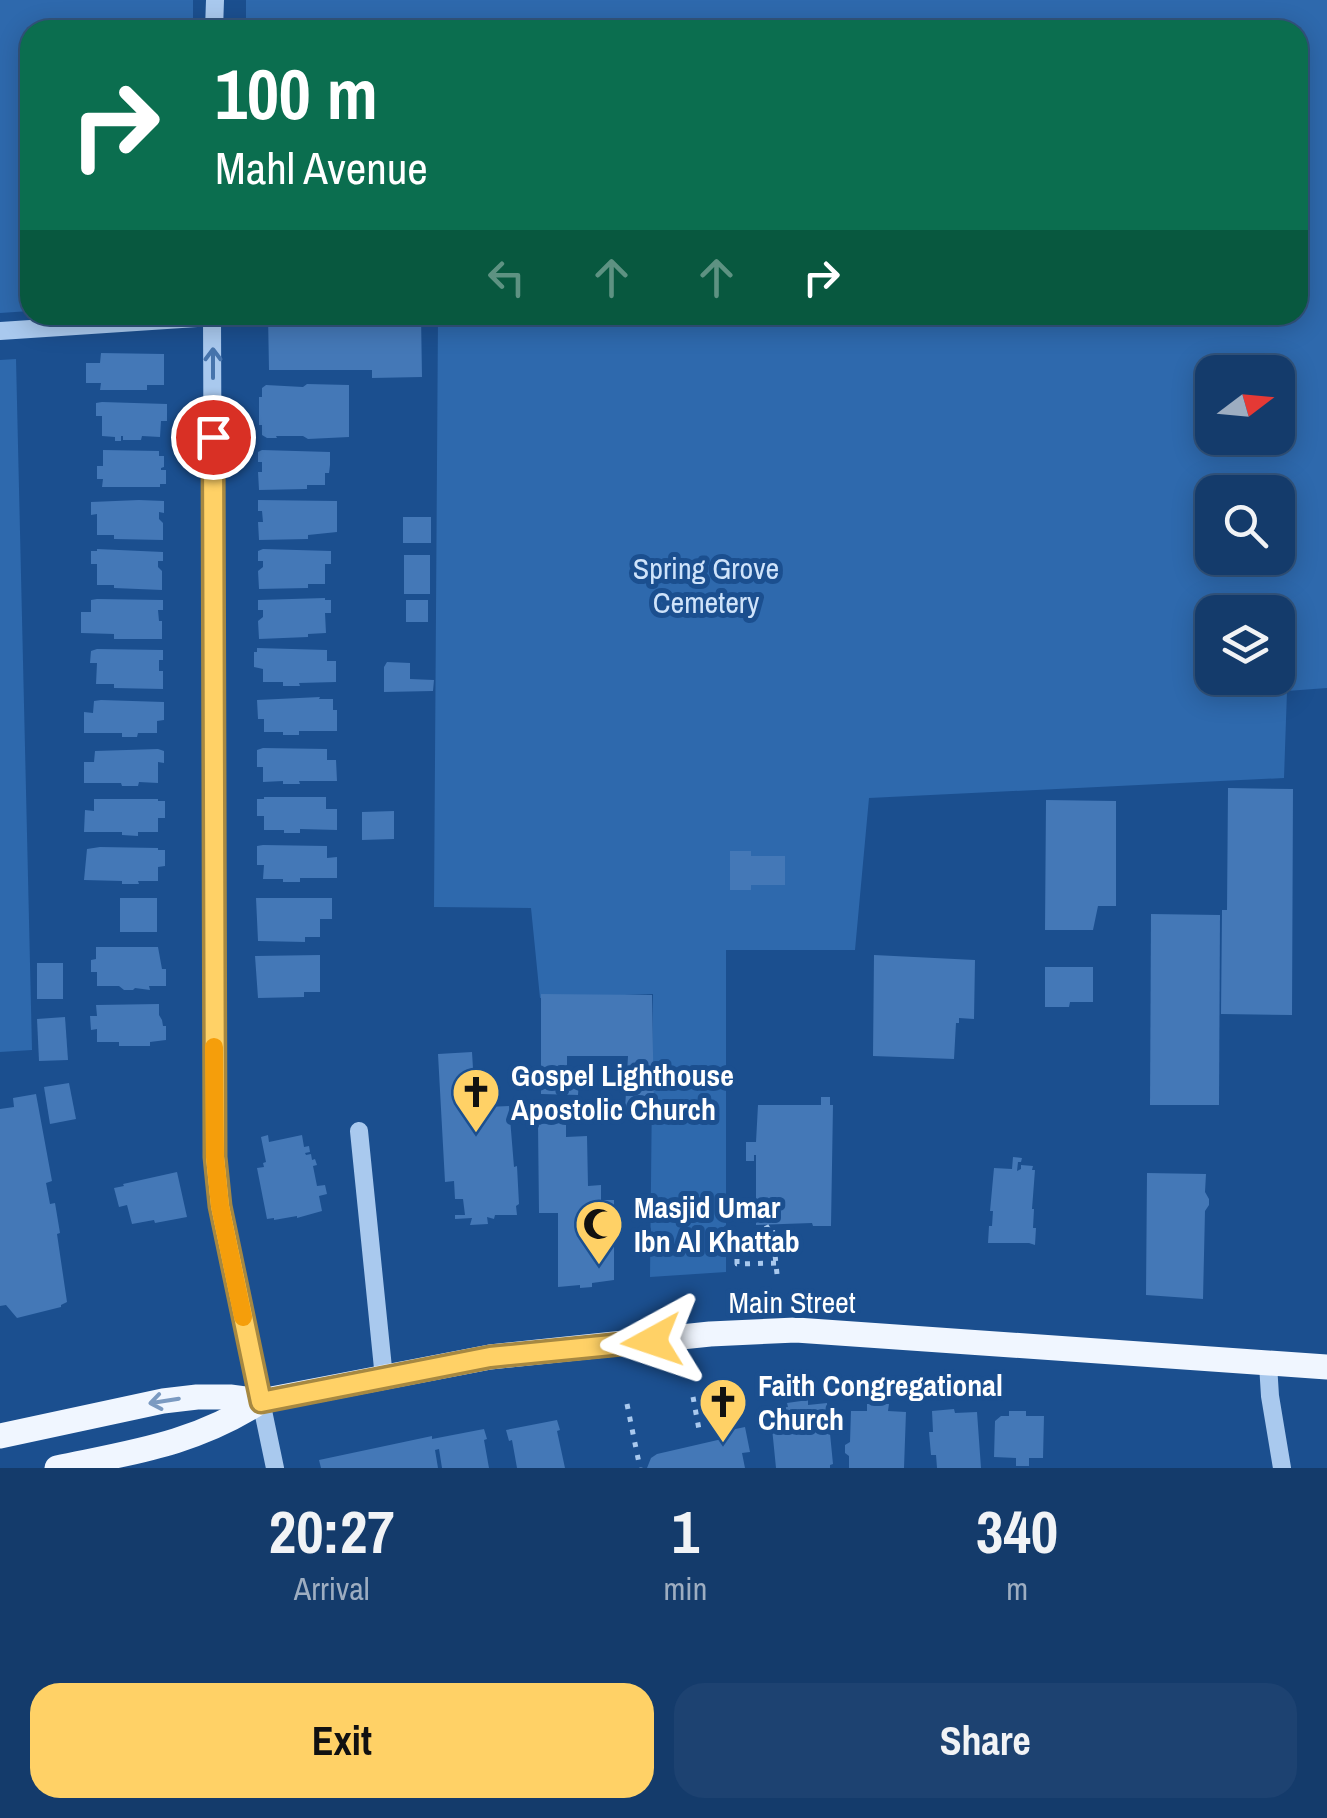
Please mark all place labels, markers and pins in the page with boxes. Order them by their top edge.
pin [171,395,256,480]
place label: Gospel Lighthouse Apostolic Church [511,1055,734,1129]
church icon: Gospel Lighthouse Apostolic Church [450,1066,502,1134]
place label: Masjid Umar Ibn Al Khattab [634,1187,800,1261]
mosque icon: Masjid Umar Ibn Al Khattab [573,1198,625,1266]
place label: Faith Congregational Church [758,1365,1003,1439]
church icon: Faith Congregational Church [697,1376,749,1444]

